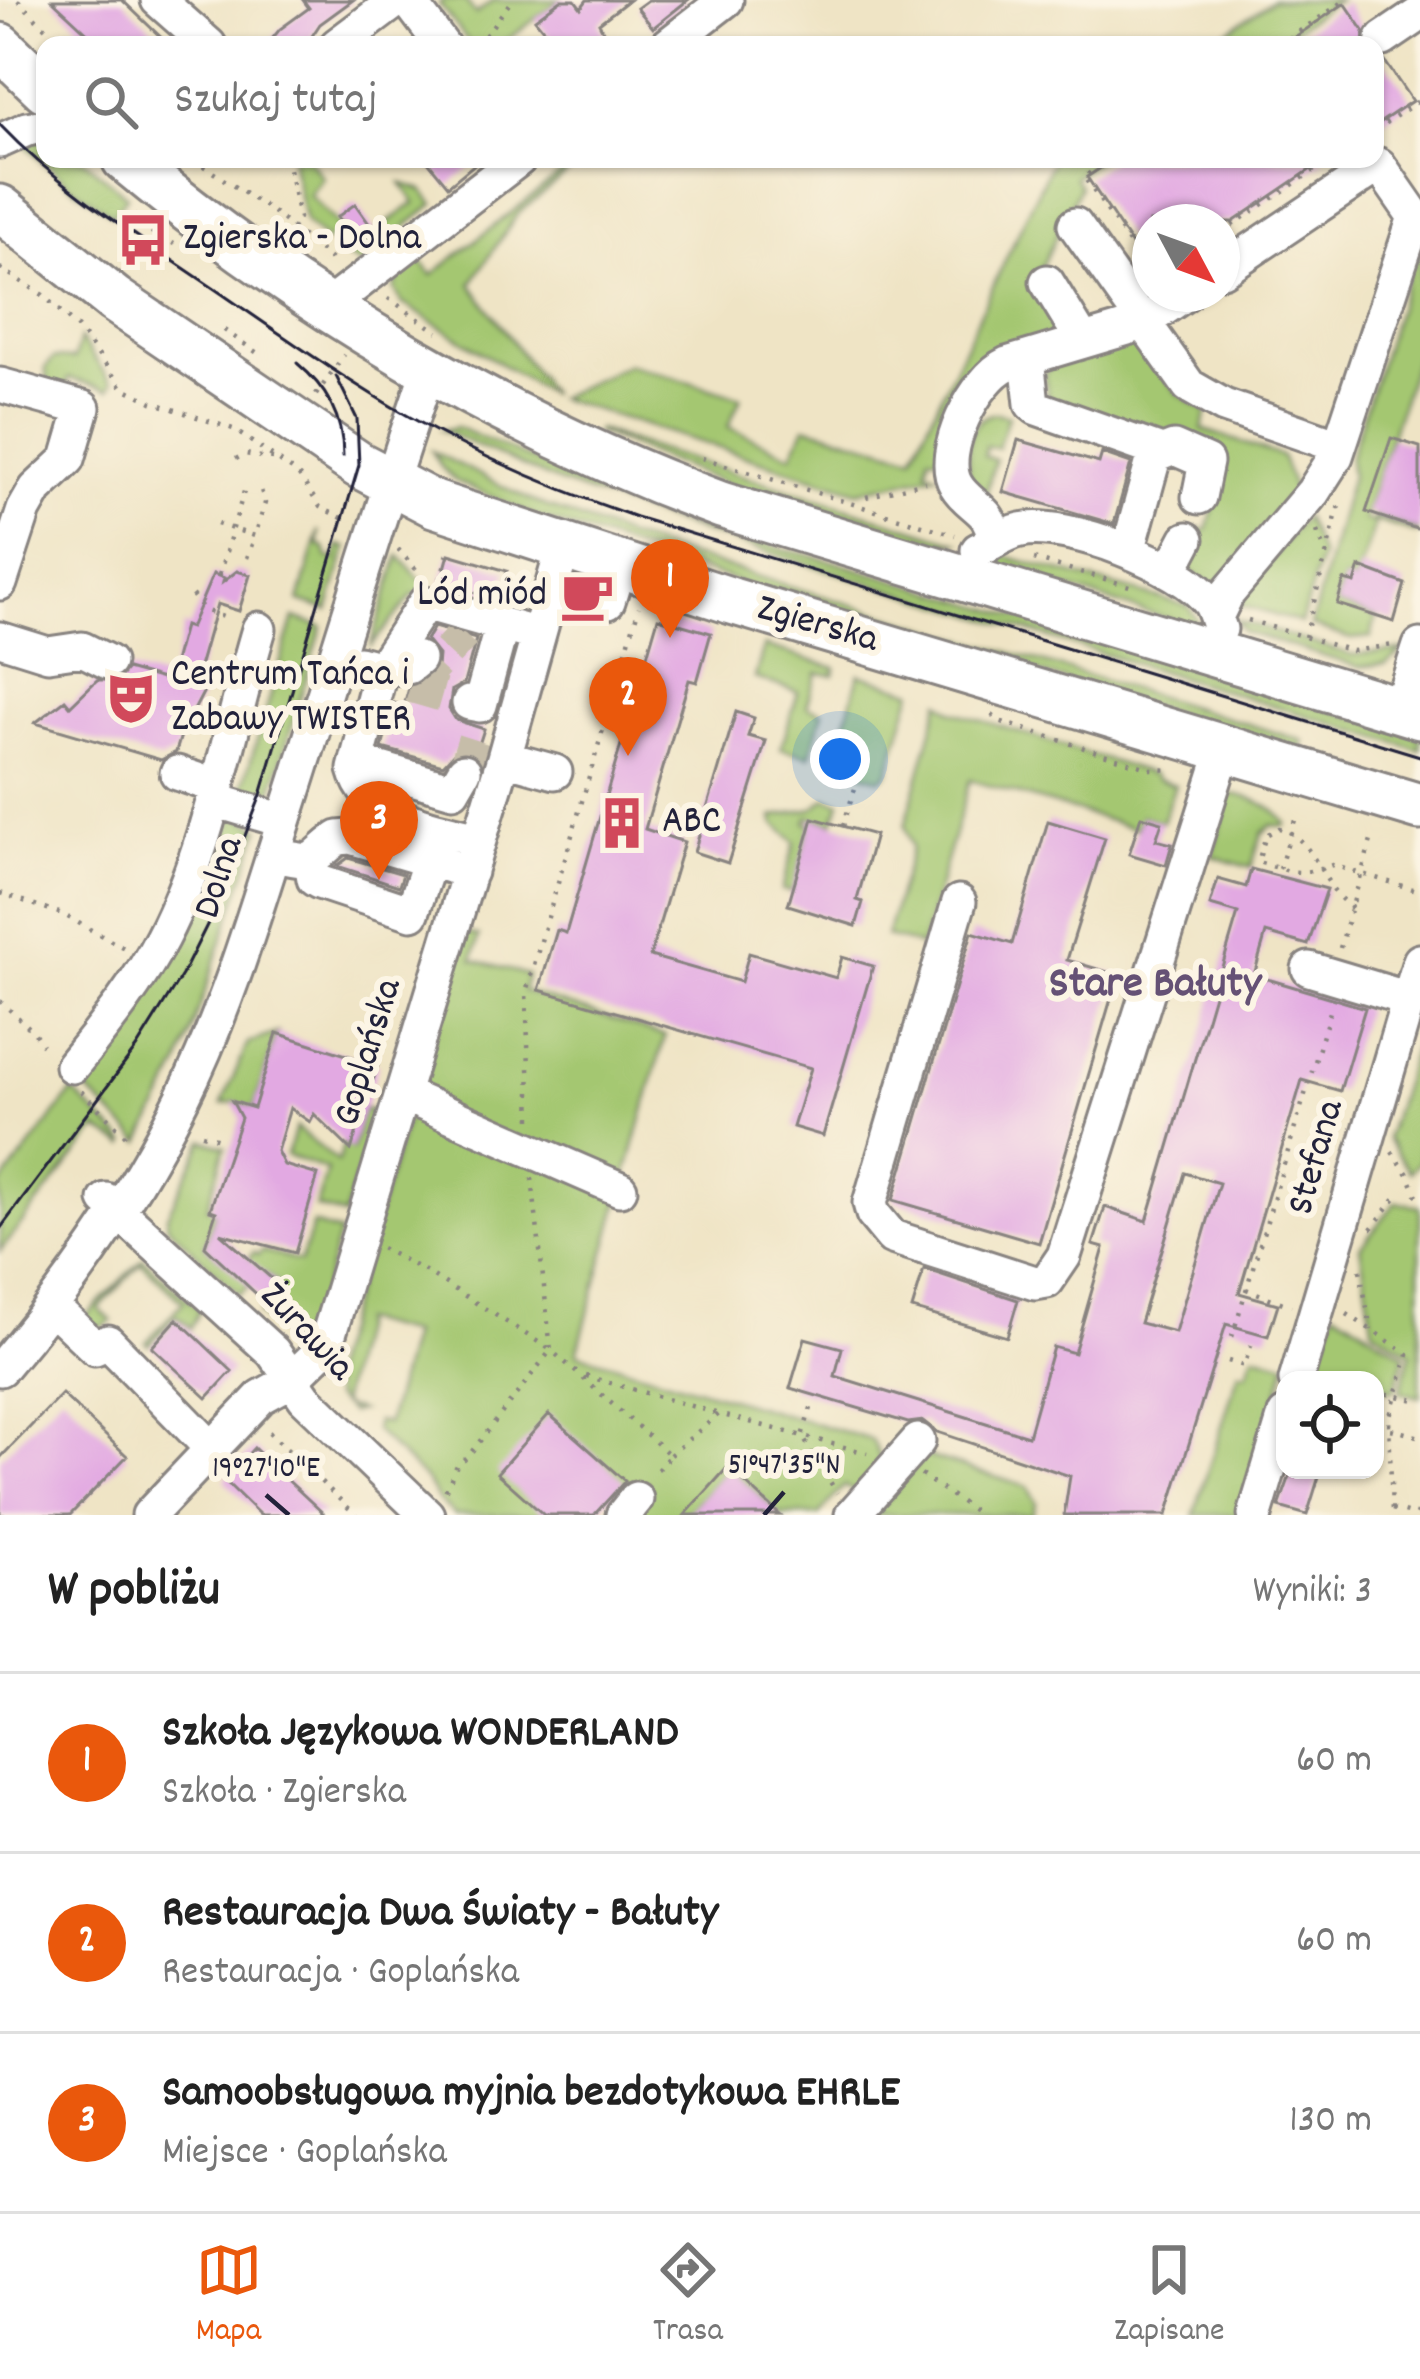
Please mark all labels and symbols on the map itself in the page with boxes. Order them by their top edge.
north arrow [1132,204,1240,312]
bus stop icon: Zgierska - Dolna [114,211,172,269]
place label: Zgierska - Dolna [183,213,422,268]
pin: 1 [631,539,709,638]
cafe icon: Lód miód [558,567,616,625]
place label: Lód miód [417,569,547,624]
street label: Zgierska [750,583,885,670]
place label: Centrum Tańca i Zabawy TWISTER [171,649,411,749]
pin: 2 [589,657,667,756]
theatre icon: Centrum Tańca i Zabawy TWISTER [102,669,160,727]
your location [810,729,870,789]
pin: 3 [340,781,418,880]
building icon: ABC [593,794,651,852]
place label: ABC [662,796,721,851]
street label: Dolna [182,829,260,926]
district label: Stare Bałuty [1049,954,1263,1018]
street label: Goplańska [322,972,419,1133]
street label: Stefana [1275,1093,1361,1222]
street label: Żurawia [245,1271,366,1395]
text: 51°47'35"N [728,1446,840,1489]
text: 19°27'10"E [212,1449,320,1492]

